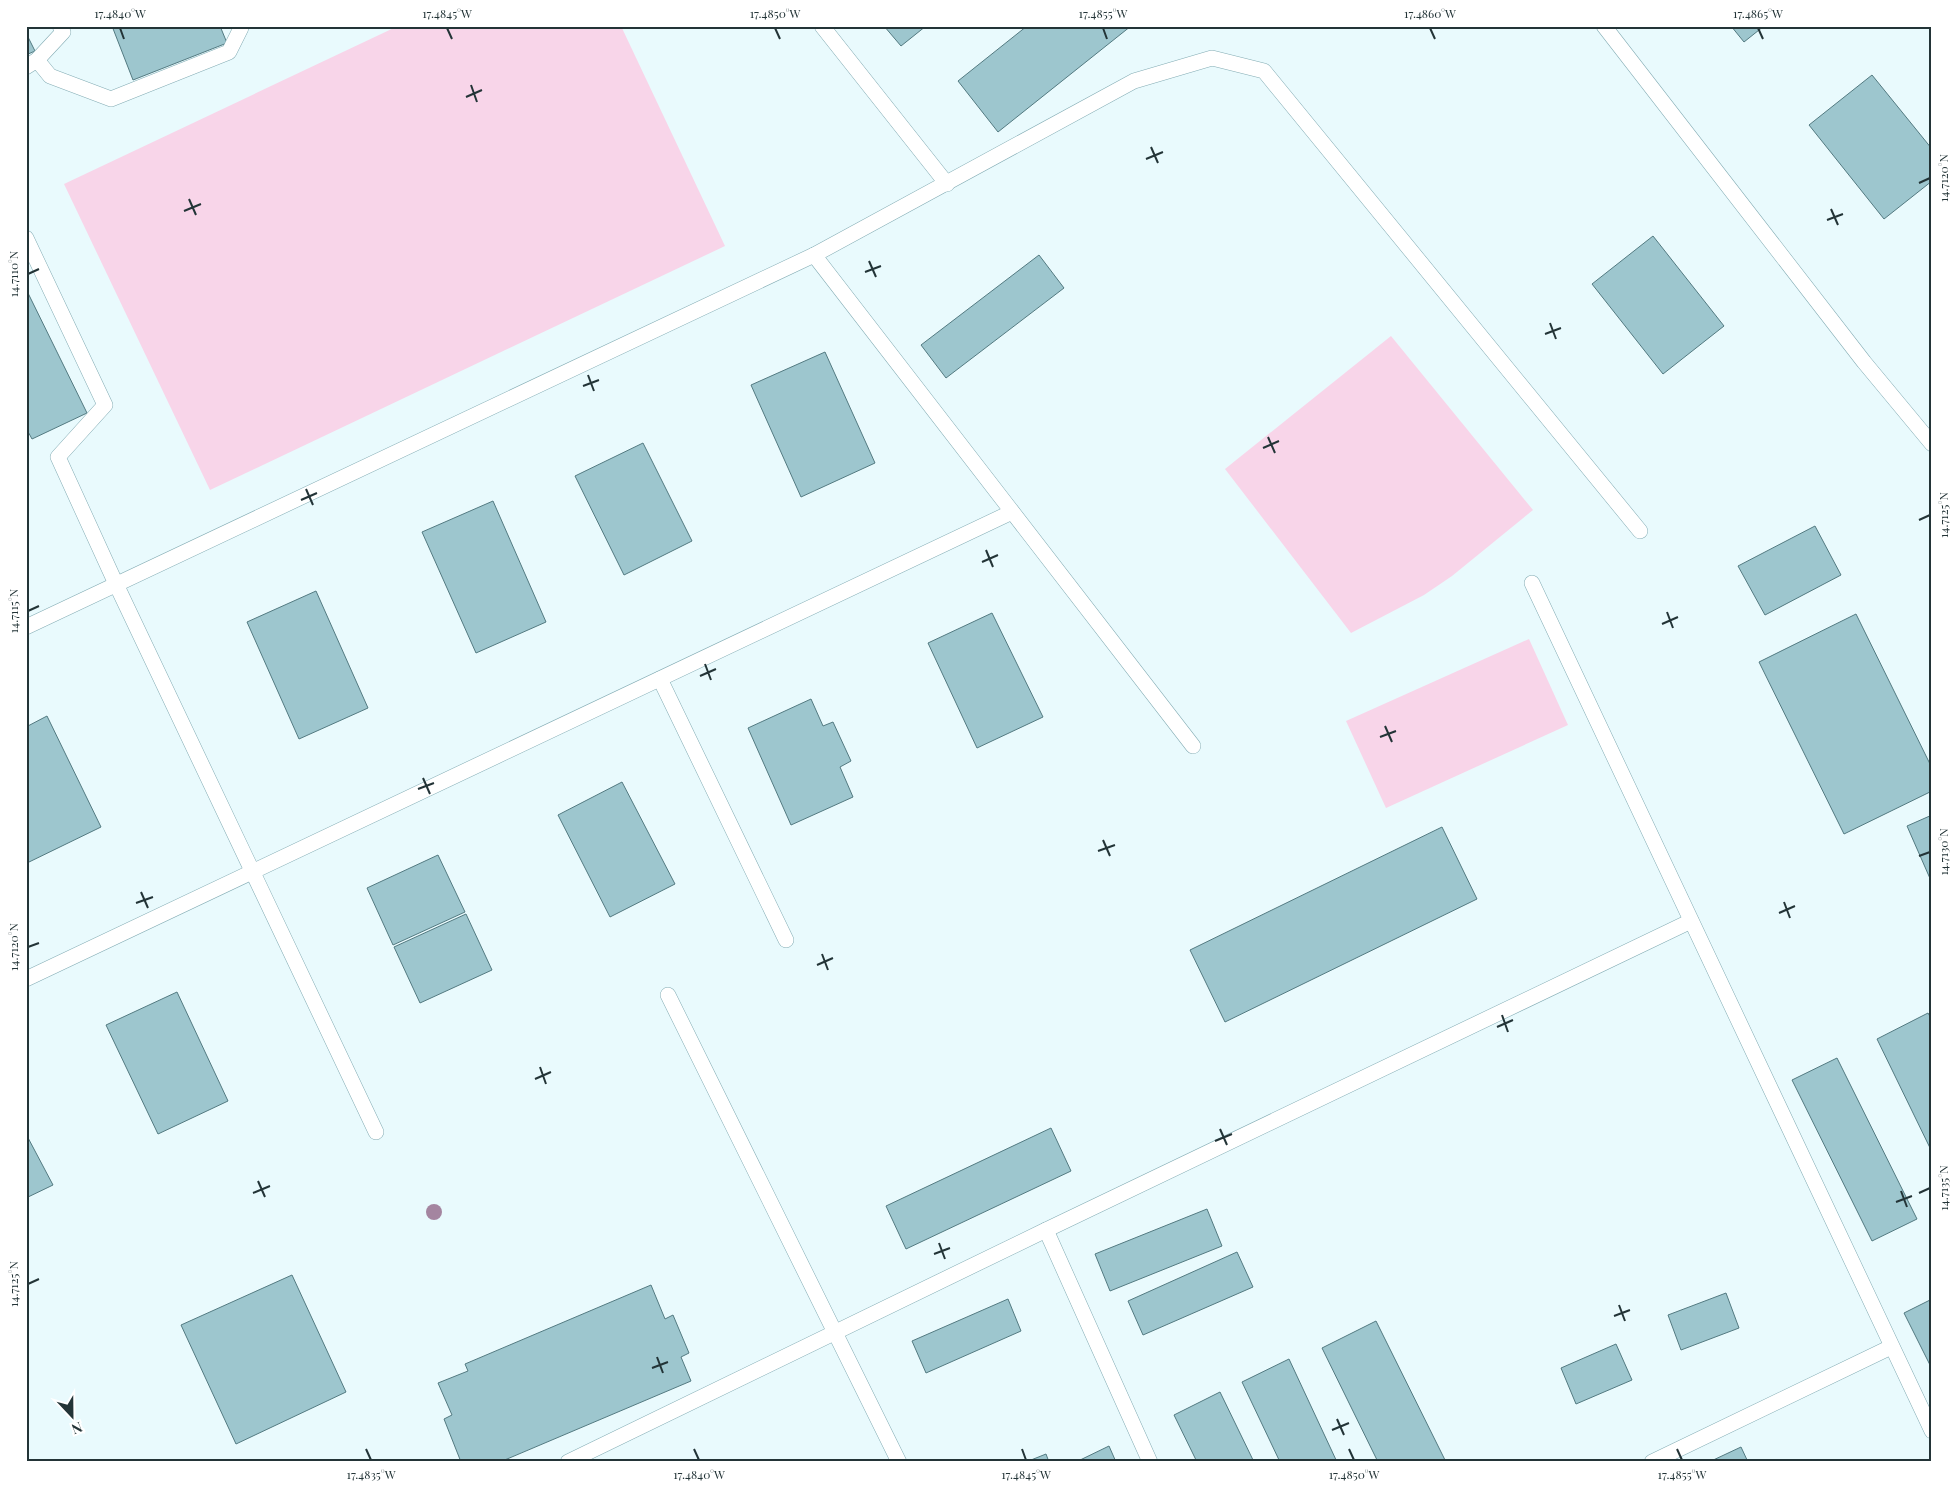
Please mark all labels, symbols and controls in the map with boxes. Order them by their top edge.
text: 17.4840°W [94,5,146,21]
text: 17.4845°W [422,5,472,21]
text: 17.4850°W [750,5,800,21]
text: 17.4855°W [1079,5,1128,21]
text: 17.4860°W [1404,5,1456,21]
text: 17.4865°W [1733,5,1783,21]
text: 14.7120°N [1935,154,1951,202]
text: 14.7110°N [5,250,21,297]
text: 14.7125°N [1935,492,1951,538]
text: 14.7115°N [5,588,21,633]
text: 14.7130°N [1935,828,1951,876]
text: 14.7120°N [5,923,21,971]
text: 14.7135°N [1935,1165,1951,1211]
text: 14.7125°N [5,1261,21,1307]
north arrow [48,1390,98,1440]
text: N [69,1418,85,1439]
text: 17.4835°W [346,1466,396,1482]
text: 17.4840°W [673,1466,725,1482]
text: 17.4845°W [1001,1466,1051,1482]
text: 17.4850°W [1329,1466,1379,1482]
text: 17.4855°W [1658,1466,1707,1482]

